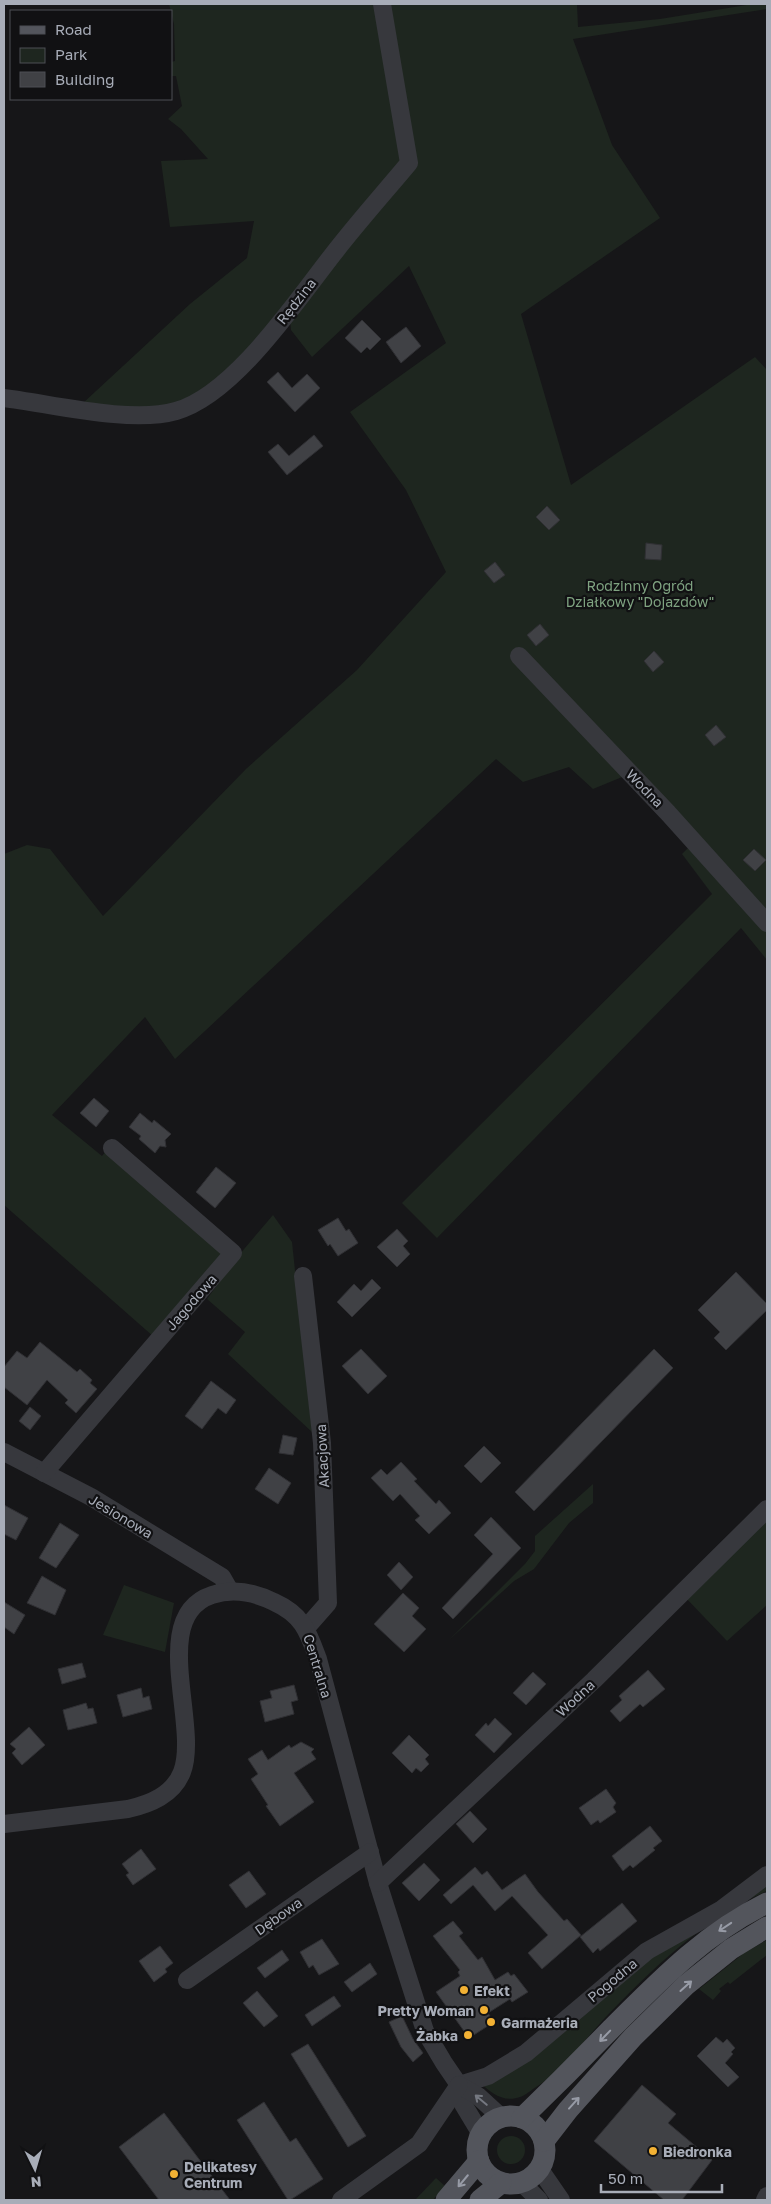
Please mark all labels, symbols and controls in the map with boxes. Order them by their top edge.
legend [10,10,172,100]
text: Road [55,20,92,38]
text: Park [55,45,88,63]
text: Building [55,70,115,88]
street label: Rędzina [273,275,319,327]
park label: Rodzinny Ogród Działkowy "Dojazdów" [566,577,714,610]
street label: Wodna [623,765,667,811]
street label: Jagodowa [162,1271,220,1333]
street label: Akacjowa [312,1424,332,1488]
street label: Jesionowa [86,1490,156,1542]
street label: Centralna [300,1632,336,1700]
street label: Wodna [552,1676,598,1720]
street label: Dębowa [251,1894,305,1938]
one-way arrow [718,1922,732,1932]
street label: Pogodna [584,1954,640,2006]
one-way arrow [679,1980,692,1992]
place label: Efekt [474,1982,510,1999]
marker: Efekt [458,1984,470,1996]
place label: Pretty Woman [378,2002,474,2019]
marker: Pretty Woman [478,2004,490,2016]
place label: Garmażeria [501,2014,578,2031]
marker: Garmażeria [485,2016,497,2028]
place label: Żabka [416,2027,458,2044]
marker: Żabka [462,2029,474,2041]
one-way arrow [599,2030,611,2042]
one-way arrow [475,2094,488,2106]
one-way arrow [568,2097,579,2110]
place label: Biedronka [663,2143,732,2160]
north arrow [10,2144,60,2194]
marker: Biedronka [647,2145,659,2157]
place label: Delikatesy Centrum [184,2158,257,2191]
scale bar [601,2162,722,2194]
marker: Delikatesy Centrum [168,2168,180,2180]
text: 50 m [608,2169,643,2187]
text: N [30,2174,42,2191]
one-way arrow [457,2174,468,2187]

